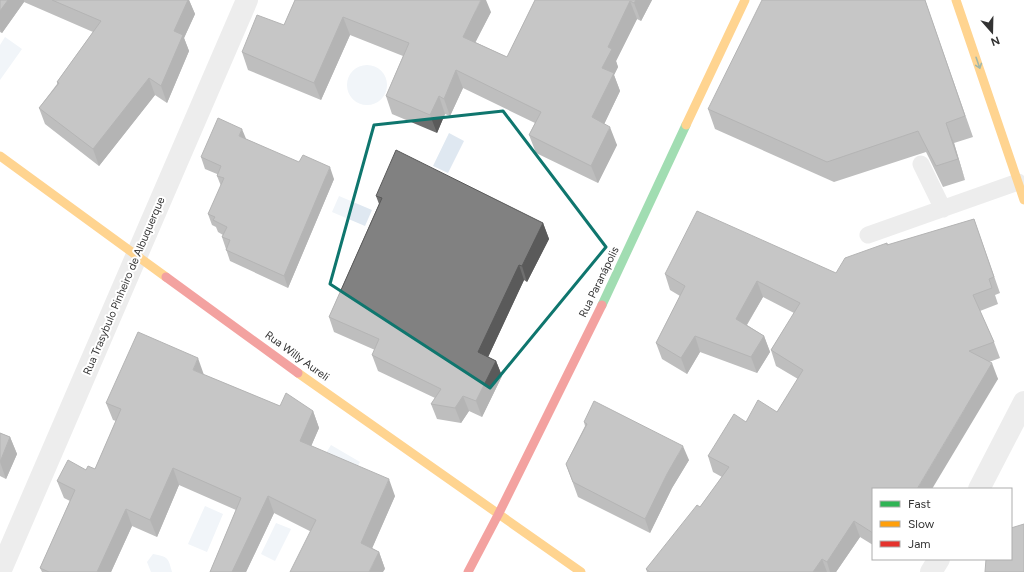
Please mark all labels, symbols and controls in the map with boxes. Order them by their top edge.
north arrow [972,12,1012,52]
text: N [989,33,1001,48]
one-way arrow [974,57,982,69]
street label: Rua Trasybulo Pinheiro de Albuquerque [80,195,168,377]
street label: Rua Paranápolis [576,244,622,320]
street label: Rua Willy Aureli [262,328,332,384]
legend [872,488,1012,560]
text: Fast [908,497,931,511]
text: Slow [908,517,935,531]
text: Jam [908,537,931,551]

